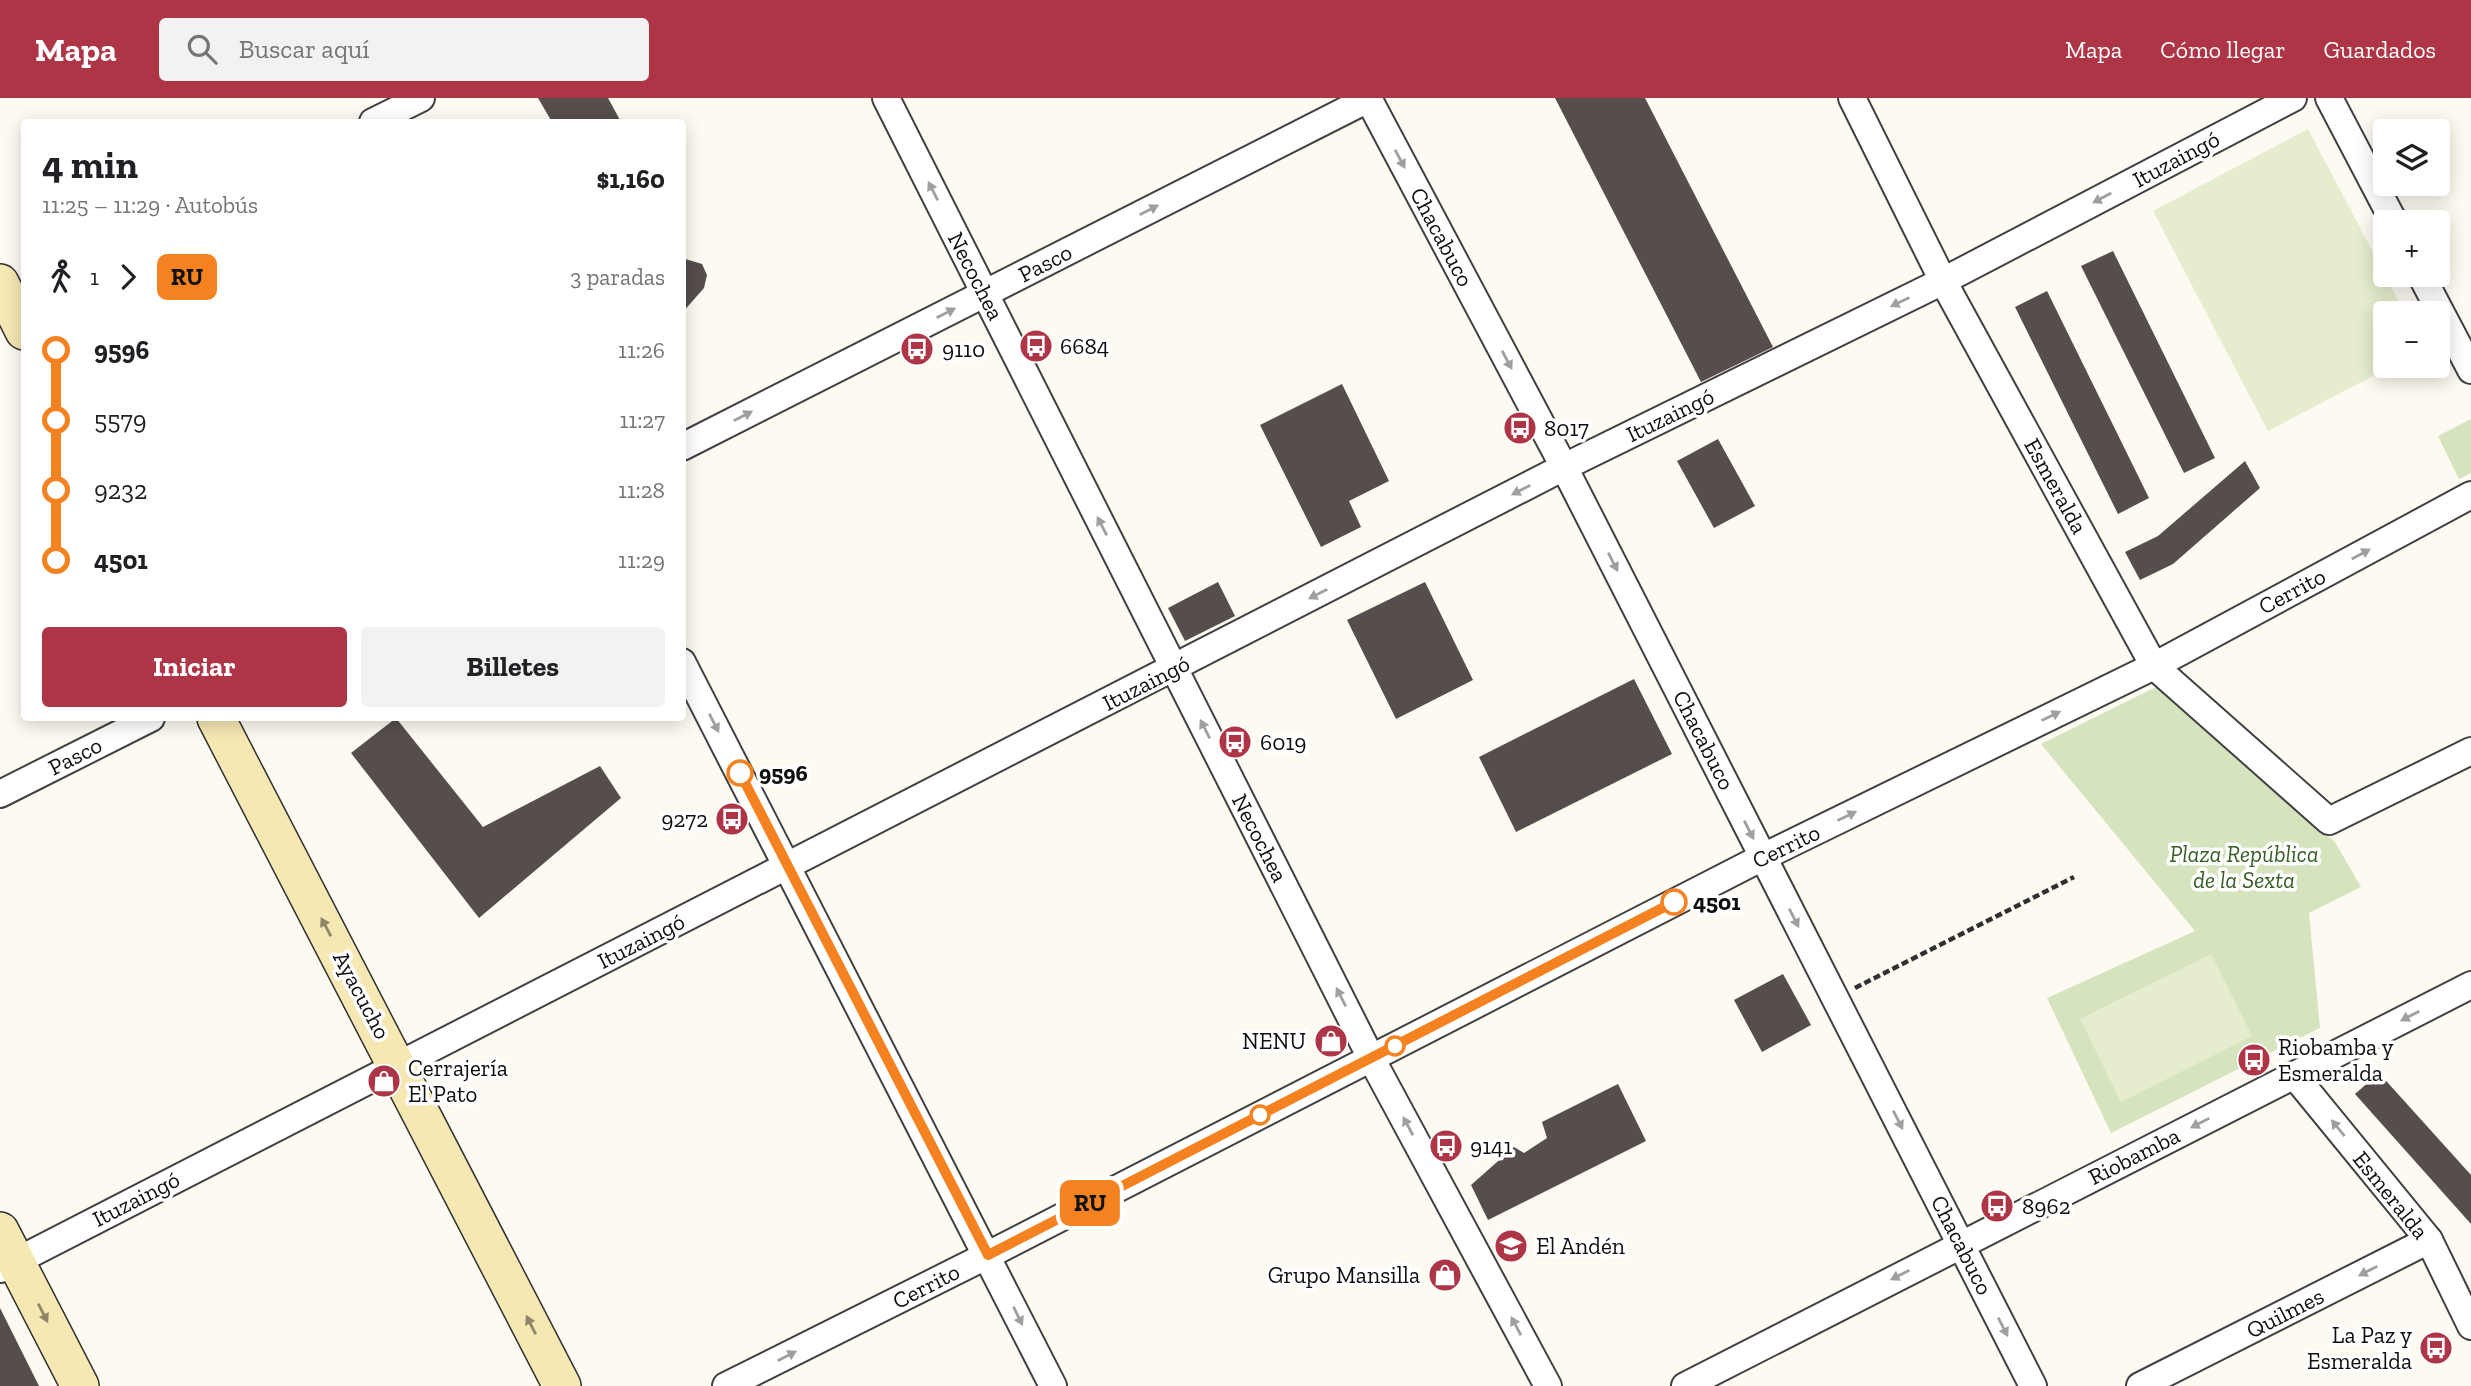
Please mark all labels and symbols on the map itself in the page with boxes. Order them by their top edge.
street label: Ituzaingó [2128,125,2224,193]
one-way arrow [1395,149,1406,169]
one-way arrow [928,181,939,201]
street label: Chacabuco [1404,183,1480,291]
one-way arrow [2092,192,2112,203]
one-way arrow [1139,205,1159,216]
street label: Necochea [942,227,1010,325]
street label: Pasco [1013,238,1077,288]
one-way arrow [1890,296,1910,307]
one-way arrow [936,308,956,319]
bus stop icon: 6684 [1017,327,1055,365]
bus stop icon: 9110 [898,330,936,368]
place label: 6684 [1060,332,1109,360]
place label: 9110 [942,335,985,363]
one-way arrow [1501,350,1513,370]
street label: Ituzaingó [1621,382,1719,448]
bus stop icon: 8017 [1501,409,1539,447]
one-way arrow [733,411,753,422]
place label: 8017 [1544,414,1589,442]
street label: Esmeralda [2018,433,2094,539]
one-way arrow [1510,483,1530,495]
one-way arrow [1097,516,1108,536]
one-way arrow [2351,548,2371,560]
one-way arrow [1607,552,1618,572]
street label: Cerrito [2254,562,2330,620]
one-way arrow [1309,588,1328,600]
street label: Ituzaingó [1098,649,1194,717]
street label: Chacabuco [1667,685,1741,795]
one-way arrow [2041,710,2061,722]
one-way arrow [708,713,719,733]
one-way arrow [1199,719,1210,739]
bus stop icon: 6019 [1216,723,1254,761]
place label: 6019 [1260,728,1307,756]
street label: Pasco [43,731,107,781]
place label: 9596 [759,759,808,787]
marker: 9596 [727,760,753,786]
street label: Necochea [1226,789,1294,887]
bus stop icon: 9272 [713,800,751,838]
place label: 9272 [661,805,708,833]
one-way arrow [1837,811,1857,822]
street label: Cerrito [1748,818,1824,874]
one-way arrow [1744,820,1755,840]
park label: Plaza República de la Sexta [2169,840,2319,894]
place label: 4501 [1693,888,1741,916]
marker: 4501 [1661,889,1687,915]
street label: Ituzaingó [593,907,689,975]
one-way arrow [1789,908,1800,928]
one-way arrow [320,917,332,937]
street label: Ayacucho [327,946,397,1044]
one-way arrow [1335,987,1346,1007]
one-way arrow [2400,1010,2420,1021]
shop icon: NENU [1312,1022,1350,1060]
place label: NENU [1242,1027,1306,1055]
place label: Riobamba y Esmeralda [2278,1033,2394,1087]
unlabelled marker [1385,1036,1405,1056]
bus stop icon: Riobamba y Esmeralda [2235,1041,2273,1079]
place label: Cerrajería El Pato [408,1054,508,1108]
shop icon: Cerrajería El Pato [365,1062,403,1100]
unlabelled marker [1250,1105,1270,1125]
one-way arrow [1891,1111,1903,1131]
one-way arrow [1402,1116,1414,1136]
one-way arrow [2190,1117,2210,1128]
one-way arrow [2330,1120,2345,1138]
street label: Riobamba [2084,1121,2184,1191]
bus stop icon: 9141 [1427,1127,1465,1165]
place label: 9141 [1470,1132,1512,1160]
street label: Esmeralda [2347,1145,2435,1245]
street label: Ituzaingó [88,1165,184,1233]
line badge: RU [1058,1180,1122,1226]
bus stop icon: 8962 [1978,1187,2016,1225]
street label: Chacabuco [1925,1190,1999,1300]
place label: 8962 [2022,1192,2071,1220]
school or university icon: El Andén [1492,1227,1530,1265]
place label: El Andén [1536,1232,1625,1260]
shop icon: Grupo Mansilla [1426,1256,1464,1294]
street label: Cerrito [888,1257,964,1315]
place label: Grupo Mansilla [1268,1261,1420,1289]
one-way arrow [2358,1265,2378,1276]
one-way arrow [1890,1270,1910,1281]
street label: Quilmes [2242,1282,2328,1344]
one-way arrow [37,1303,48,1323]
one-way arrow [1013,1306,1024,1326]
one-way arrow [526,1315,537,1335]
one-way arrow [1510,1316,1522,1336]
one-way arrow [1997,1317,2009,1337]
place label: La Paz y Esmeralda [2307,1321,2412,1375]
bus stop icon: La Paz y Esmeralda [2417,1329,2455,1367]
one-way arrow [777,1350,797,1361]

